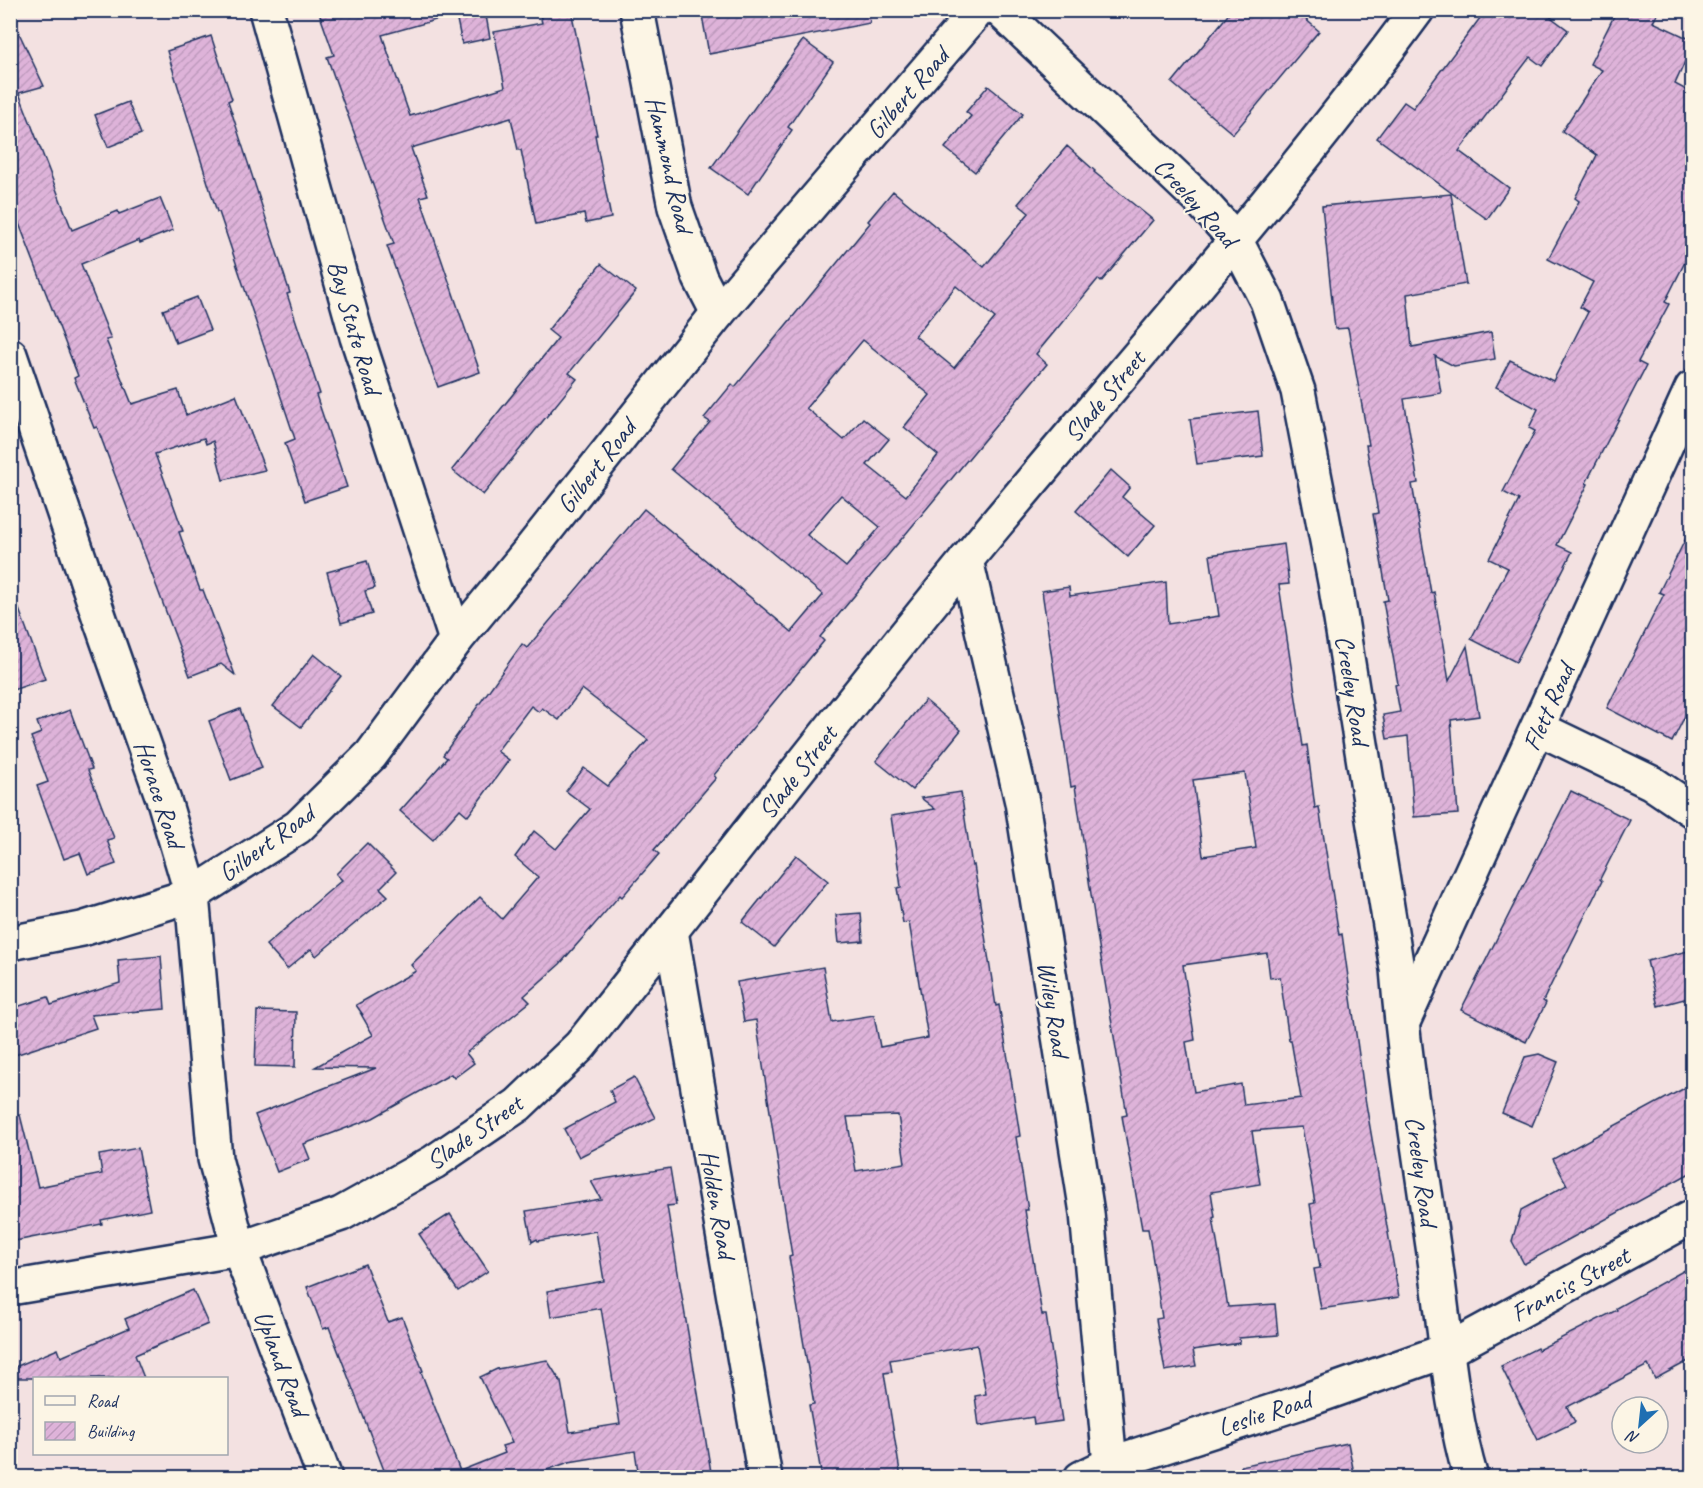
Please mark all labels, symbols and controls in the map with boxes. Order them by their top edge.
street label: Gilbert Road [859,38,959,146]
street label: Hammond Road [638,93,702,239]
street label: Creeley Road [1147,150,1247,257]
street label: Bay State Road [320,257,390,401]
street label: Slade Street [1056,342,1154,449]
street label: Gilbert Road [549,410,646,520]
street label: Creeley Road [1328,633,1378,751]
street label: Flett Road [1515,655,1584,756]
street label: Slade Street [751,717,846,826]
street label: Horace Road [127,736,194,856]
street label: Gilbert Road [212,795,324,889]
street label: Wiley Road [1030,959,1078,1063]
street label: Slade Street [420,1086,531,1177]
street label: Creeley Road [1398,1114,1446,1232]
street label: Holden Road [692,1147,744,1265]
street label: Francis Street [1505,1238,1637,1329]
street label: Upland Road [246,1306,318,1424]
legend [33,1377,228,1455]
street label: Leslie Road [1213,1382,1318,1444]
text: Road [87,1390,120,1412]
north arrow [1610,1395,1670,1455]
text: Building [87,1420,136,1442]
text: N [1622,1425,1643,1449]

